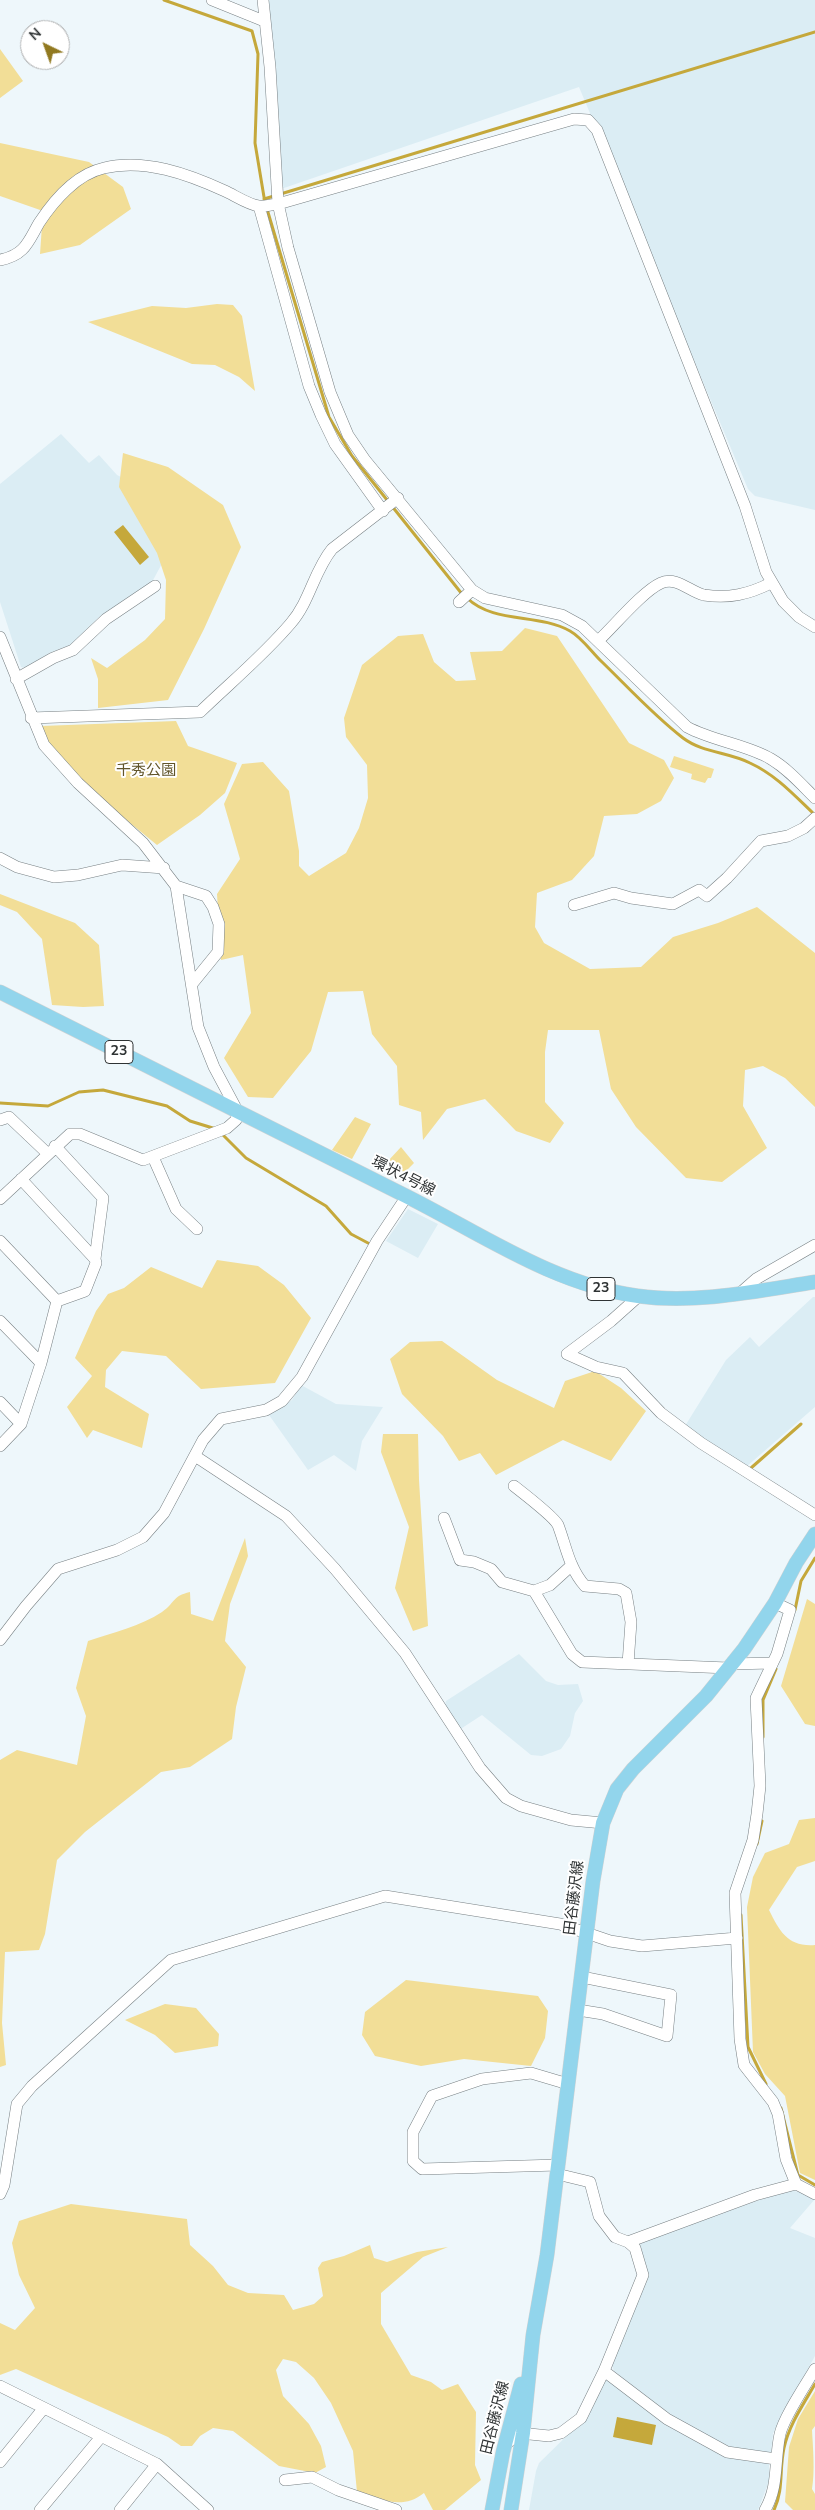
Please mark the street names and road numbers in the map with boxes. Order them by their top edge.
road number: 23 [105,1040,133,1064]
street label: 環状4号線 [368,1153,438,1201]
road number: 23 [587,1278,615,1300]
street label: 田谷藤沢線 [561,1860,589,1936]
street label: 田谷藤沢線 [478,2379,514,2457]

